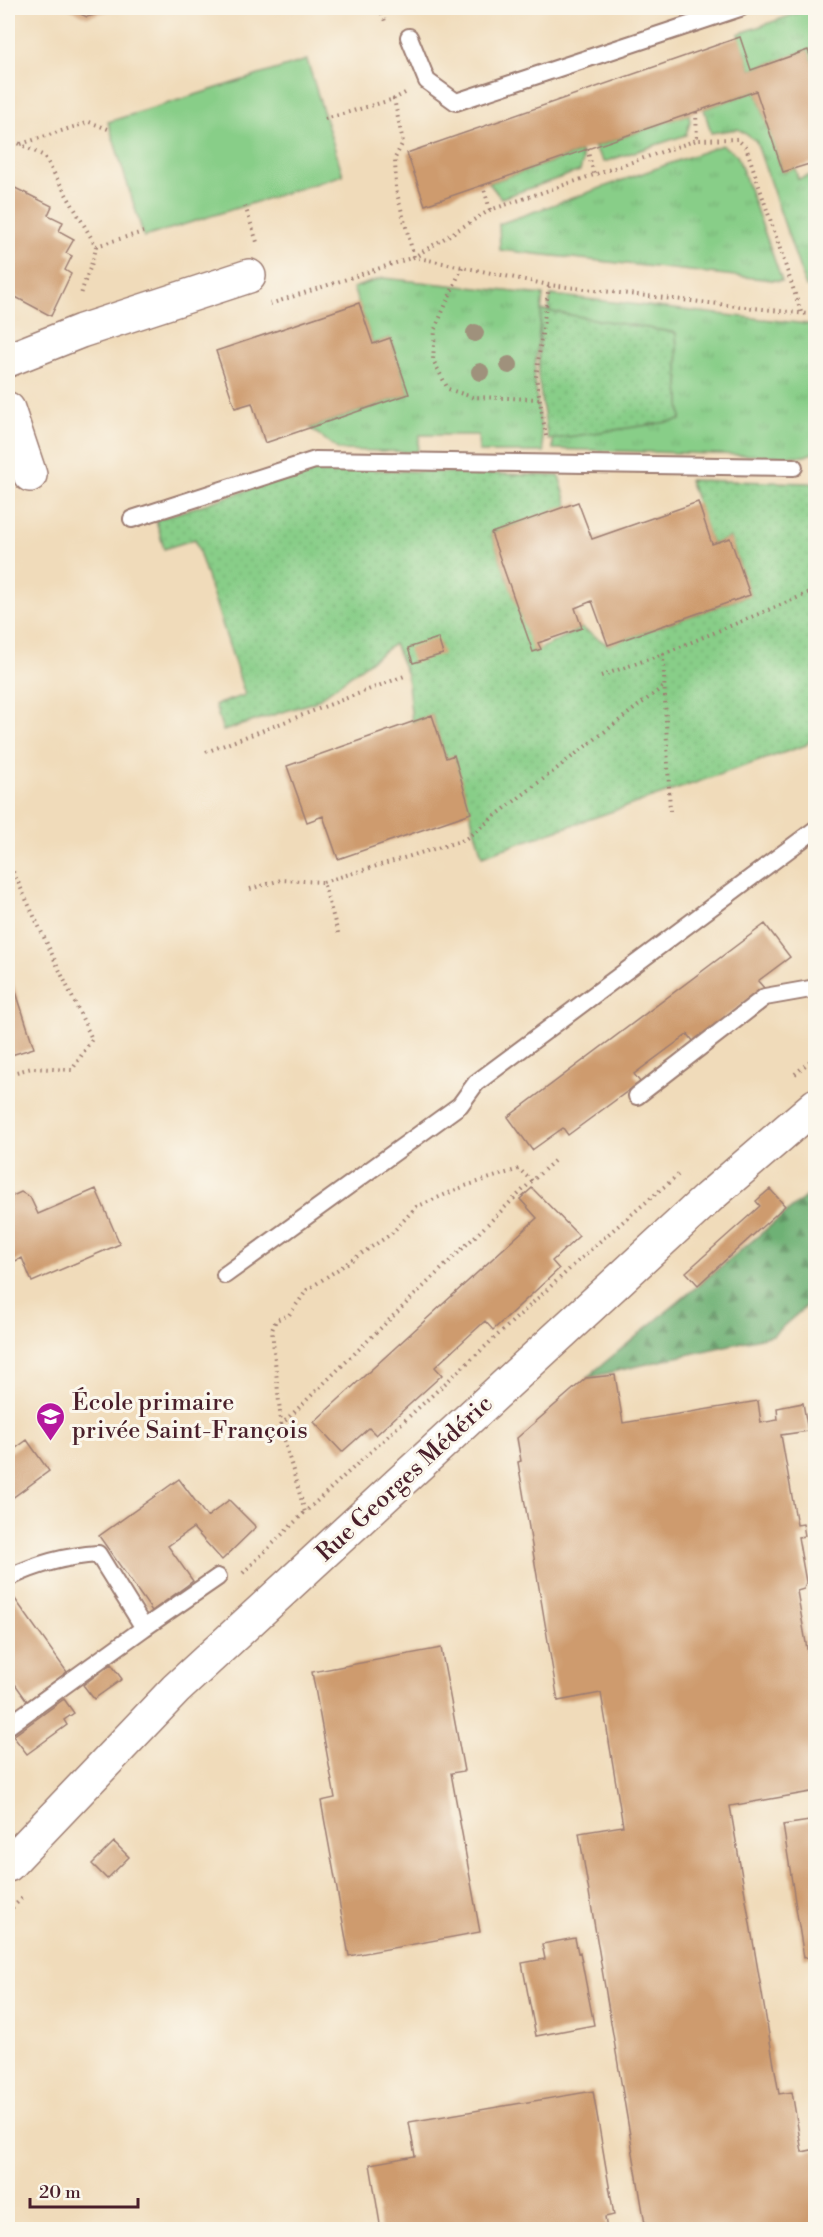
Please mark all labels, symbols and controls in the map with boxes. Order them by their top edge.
place label: École primaire privée Saint-François [72,1387,308,1446]
street label: Rue Georges Médéric [310,1389,499,1568]
school or university icon: École primaire privée Saint-François [35,1400,67,1442]
scale bar [30,2171,138,2209]
text: 20 m [39,2181,81,2204]

